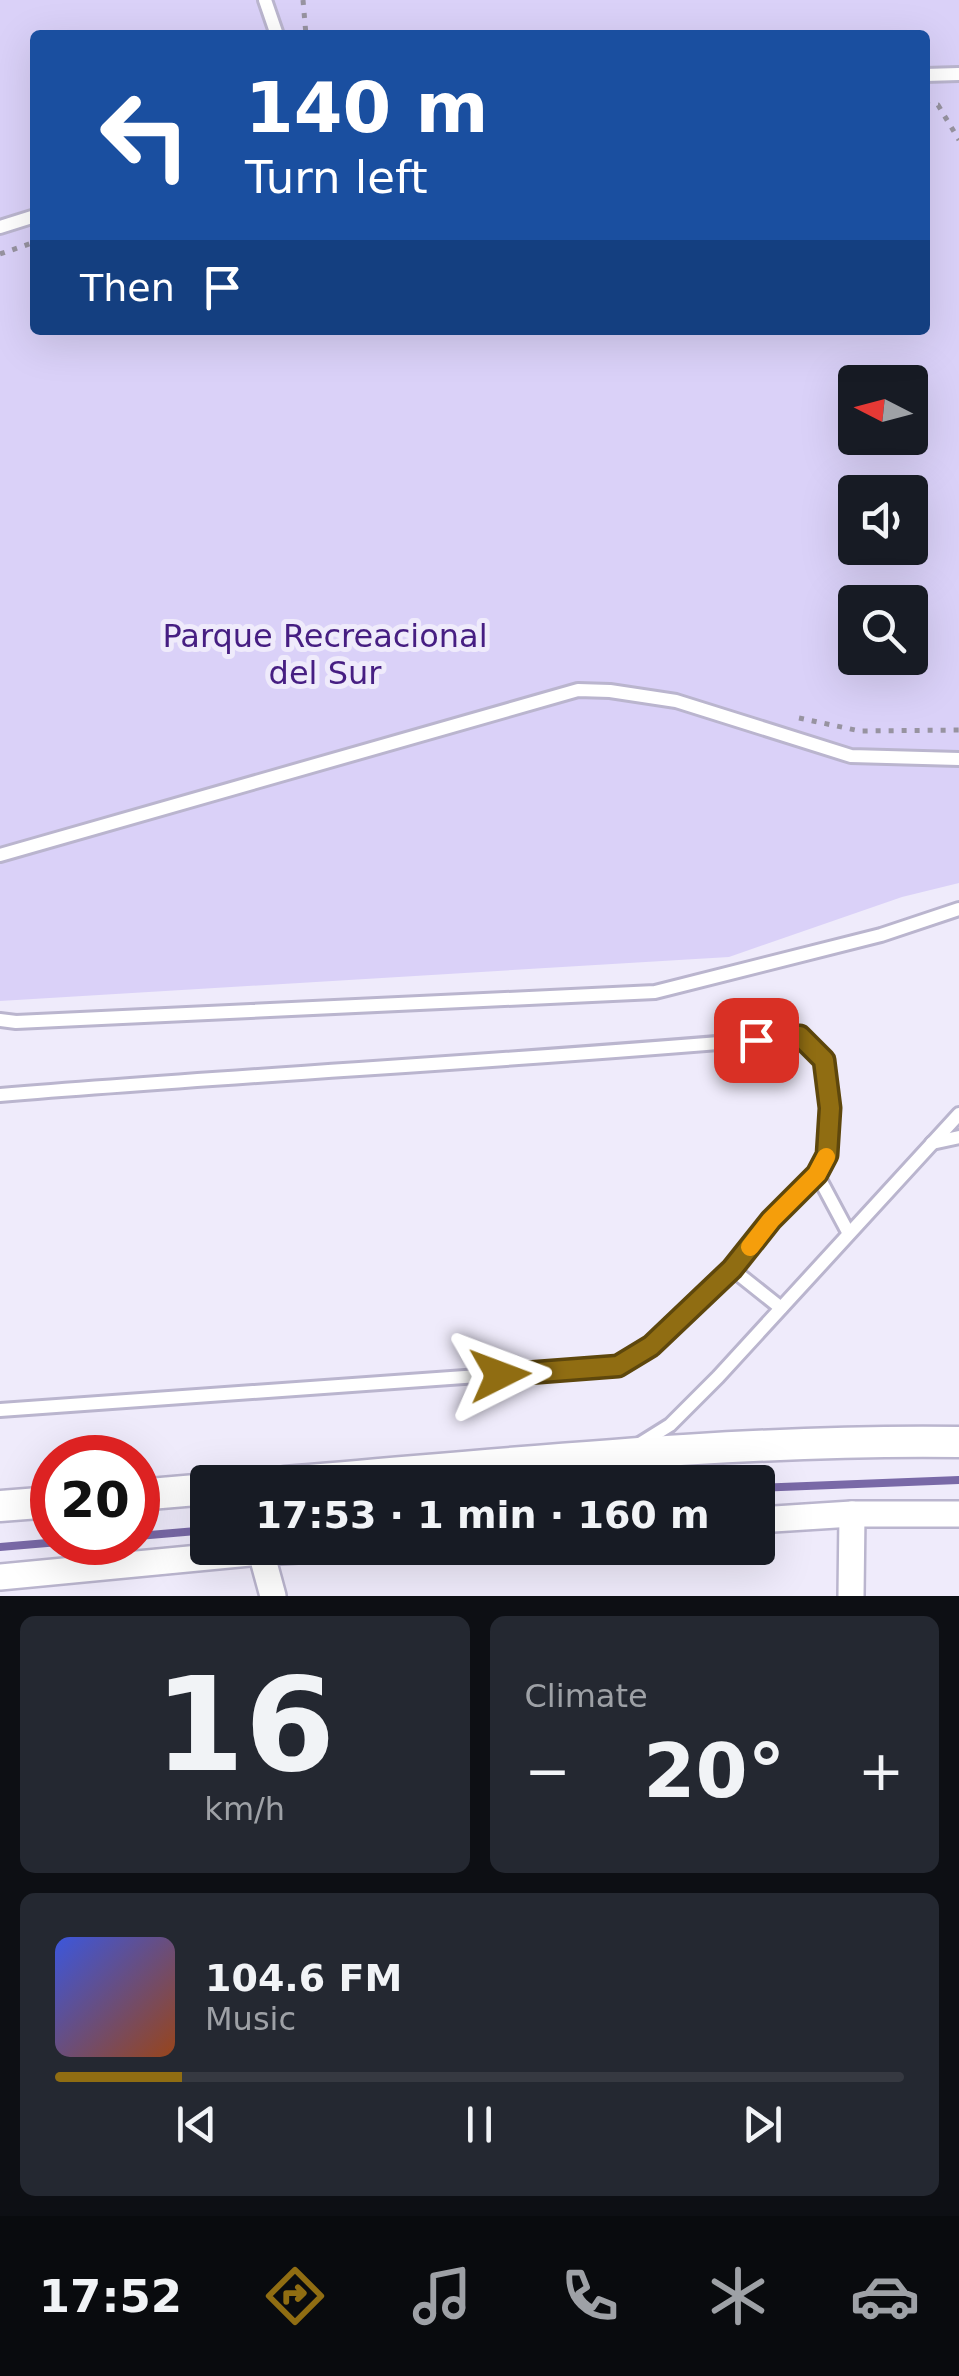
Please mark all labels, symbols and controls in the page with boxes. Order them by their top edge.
text: 140 m [245,67,488,149]
icon: left [80,70,210,200]
text: Turn left [245,151,428,204]
icon: arrive [195,260,250,315]
text: Then [80,266,175,310]
north arrow [838,365,928,455]
map controls [838,365,928,675]
button: sound [838,475,928,565]
button: search [838,585,928,675]
park label: Parque Recreacional del Sur [162,617,488,692]
pin [714,998,799,1083]
icon: arrive [729,1013,784,1068]
position arrow [448,1323,552,1427]
speed limit sign: 20 [30,1435,160,1565]
text: 17:53 · 1 min · 160 m [255,1493,710,1537]
text: 16 [154,1649,335,1801]
text: Climate [525,1677,648,1715]
text: 20° [643,1727,785,1815]
text: − [525,1739,571,1803]
text: + [858,1739,904,1803]
text: km/h [204,1790,285,1828]
text: 104.6 FM [205,1956,402,2000]
text: Music [205,2000,296,2038]
icon: previous [169,2097,224,2152]
icon: pause [452,2097,507,2152]
icon: next [735,2097,790,2152]
icon: directions [260,2261,330,2331]
icon: music [407,2261,477,2331]
icon: phone [555,2261,625,2331]
icon: climate [703,2261,773,2331]
icon: car [850,2261,920,2331]
text: 17:52 [39,2270,182,2323]

